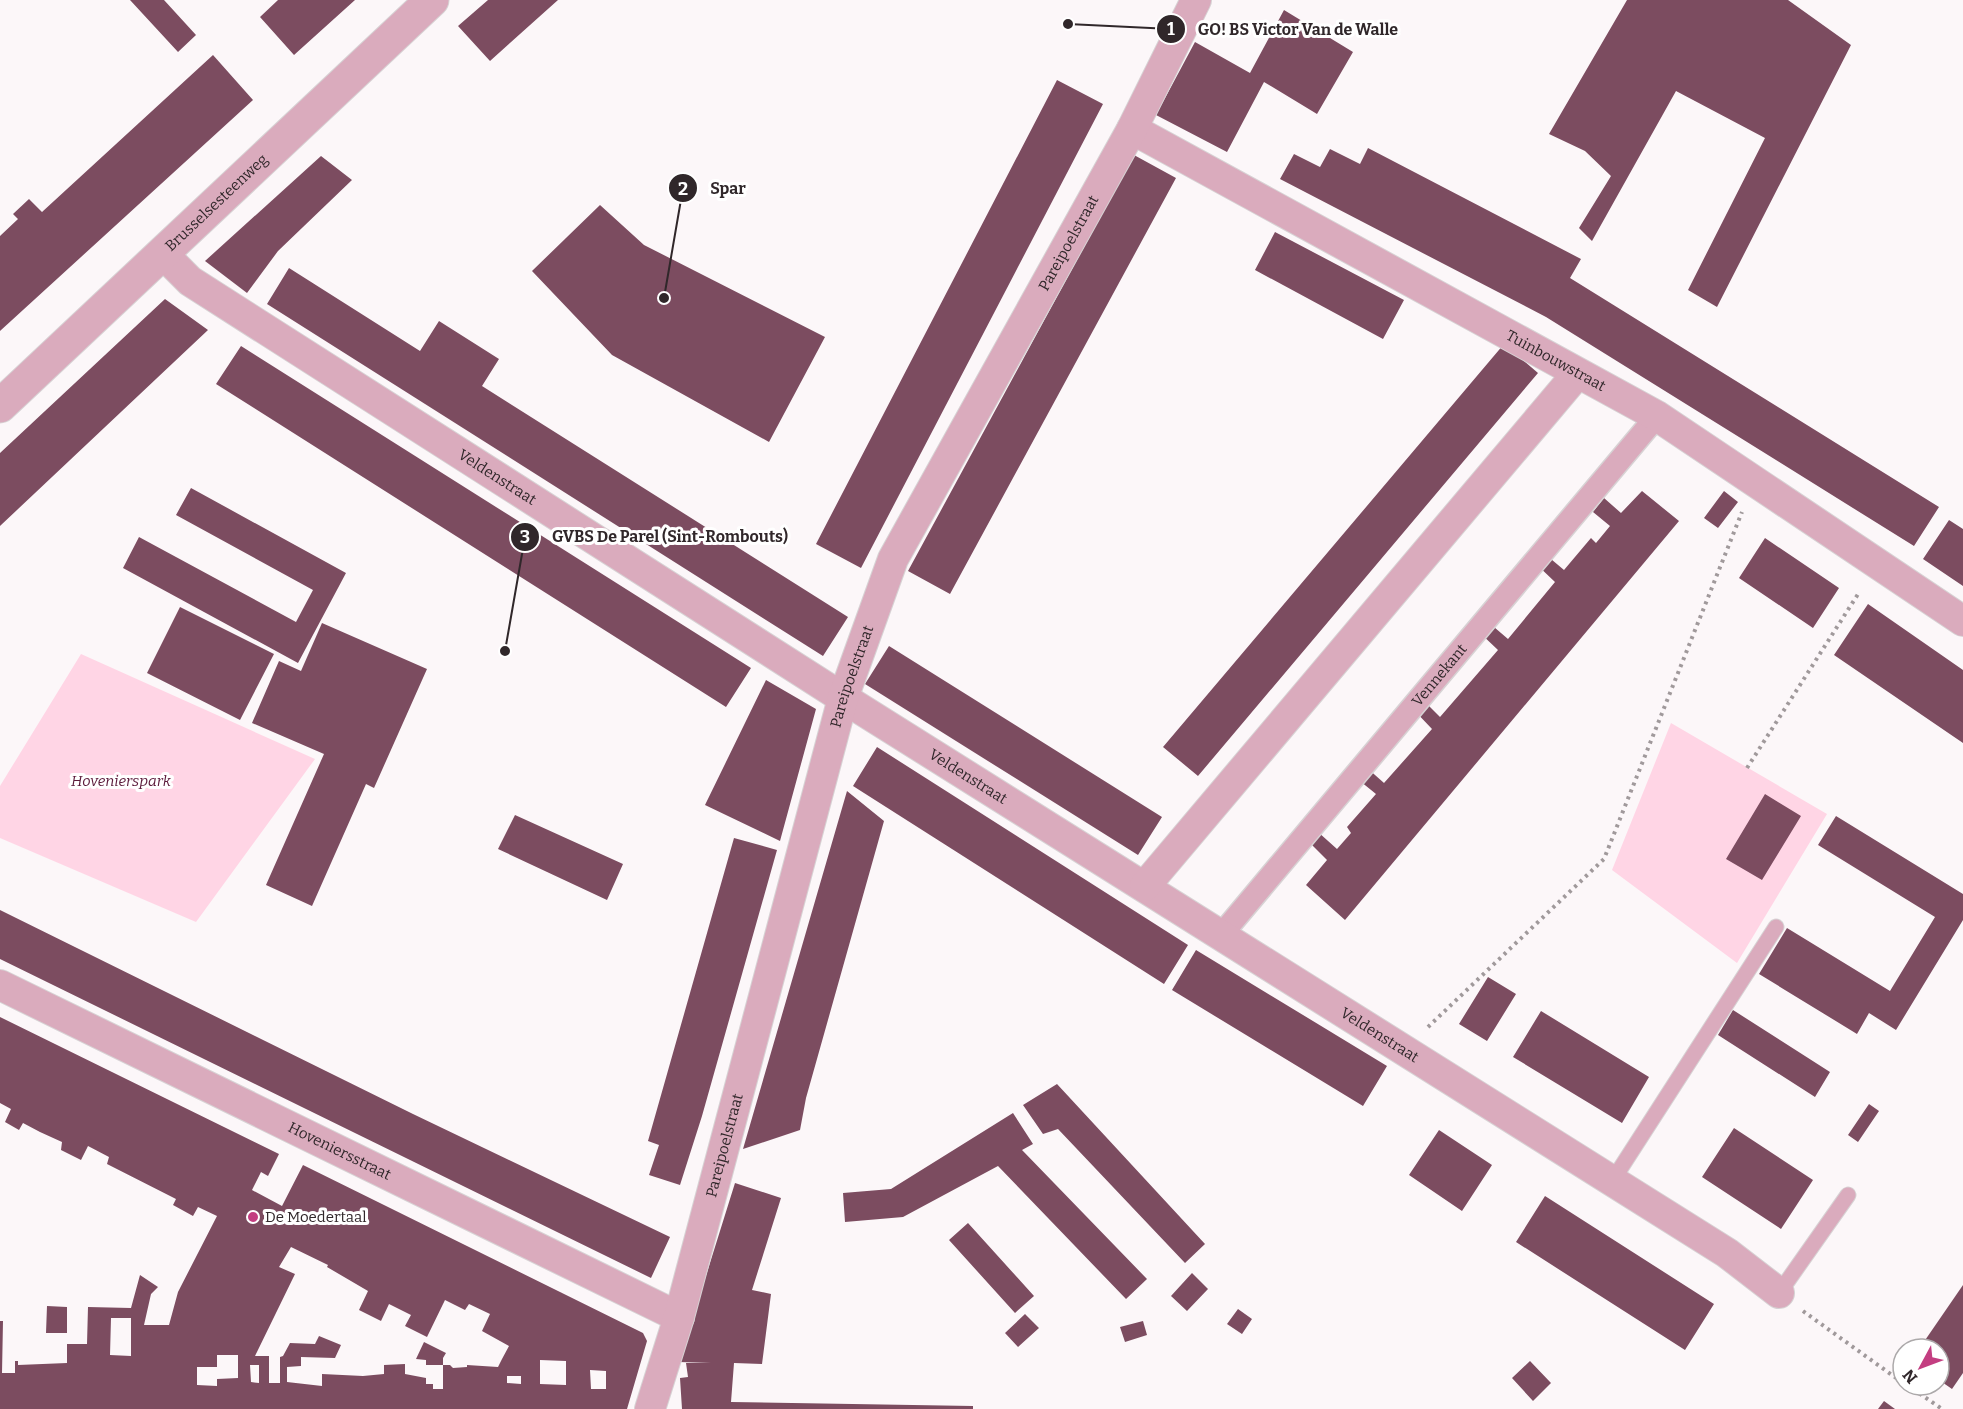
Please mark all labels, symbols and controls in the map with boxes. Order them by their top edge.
callout: GO! BS Victor Van de Walle [1156,12,1411,46]
text: 1 [1167,18,1175,40]
text: GO! BS Victor Van de Walle [1198,20,1398,39]
street label: Brusselsesteenweg [161,150,271,255]
callout: Spar [668,171,758,205]
text: 2 [678,178,688,200]
text: Spar [710,179,746,198]
street label: Pareipoelstraat [1035,192,1103,294]
street label: Tuinbouwstraat [1503,326,1609,395]
street label: Veldenstraat [455,446,540,509]
callout: GVBS De Parel (Sint-Rombouts) [510,520,800,554]
text: 3 [520,526,530,548]
text: GVBS De Parel (Sint-Rombouts) [552,527,788,546]
street label: Pareipoelstraat [827,622,878,729]
street label: Vennekant [1408,640,1471,710]
street label: Veldenstraat [925,745,1011,808]
park label: Hovenierspark [71,772,172,790]
street label: Veldenstraat [1337,1004,1423,1067]
street label: Pareipoelstraat [702,1091,747,1199]
street label: Hoveniersstraat [285,1118,395,1184]
place label: De Moedertaal [265,1208,367,1226]
marker: De Moedertaal [246,1210,260,1224]
north arrow [1891,1337,1951,1397]
text: N [1899,1366,1921,1387]

